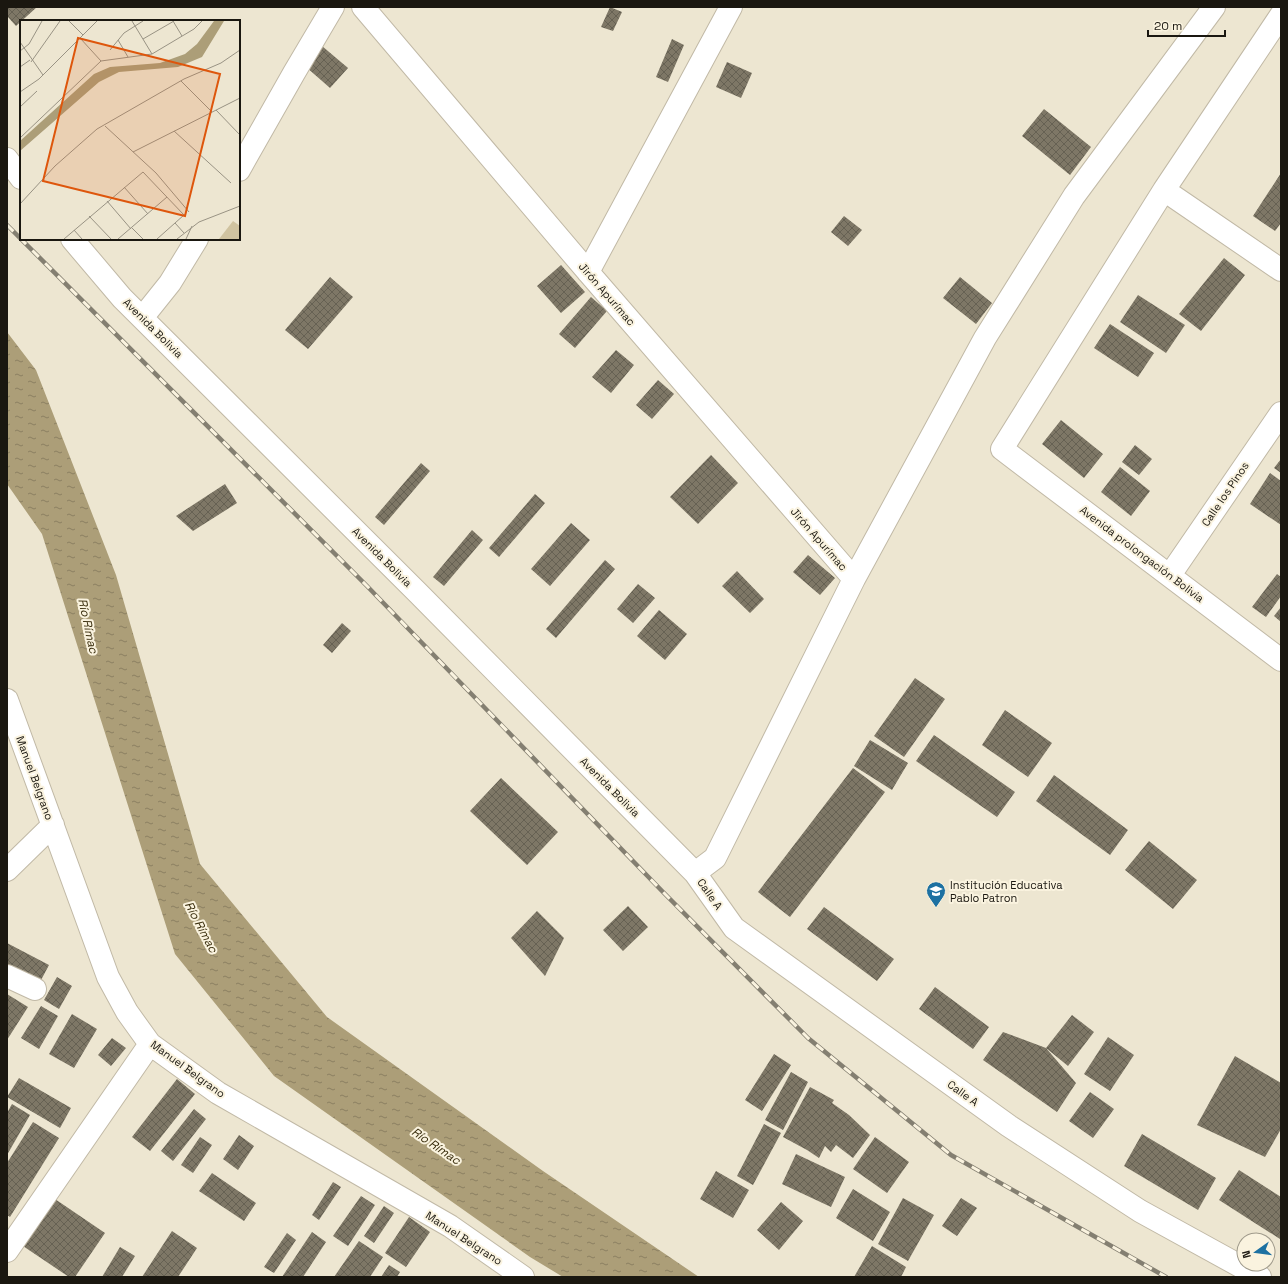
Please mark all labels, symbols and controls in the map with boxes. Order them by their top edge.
scale bar [1148,12,1225,38]
text: 20 m [1154,18,1182,34]
inset map [20,20,240,240]
street label: Jirón Apurímac [576,260,638,328]
street label: Avenida Bolivia [120,295,186,361]
street label: Calle los Pinos [1198,459,1252,529]
street label: Avenida prolongación Bolivia [1077,503,1207,606]
street label: Jirón Apurímac [788,505,850,573]
street label: Avenida Bolivia [349,524,415,590]
water label: Río Rímac [74,597,102,656]
street label: Manuel Belgrano [13,734,57,822]
street label: Avenida Bolivia [577,754,643,820]
street label: Calle A [694,876,726,912]
place label: Institución Educativa Pablo Patron [950,878,1063,905]
school or university icon: Institución Educativa Pablo Patron [925,880,947,908]
water label: Río Rímac [181,899,222,956]
street label: Manuel Belgrano [148,1037,228,1101]
street label: Calle A [945,1077,981,1109]
water label: Río Rímac [408,1124,464,1169]
street label: Manuel Belgrano [423,1208,505,1268]
north arrow [1236,1232,1276,1272]
text: N [1239,1249,1254,1260]

